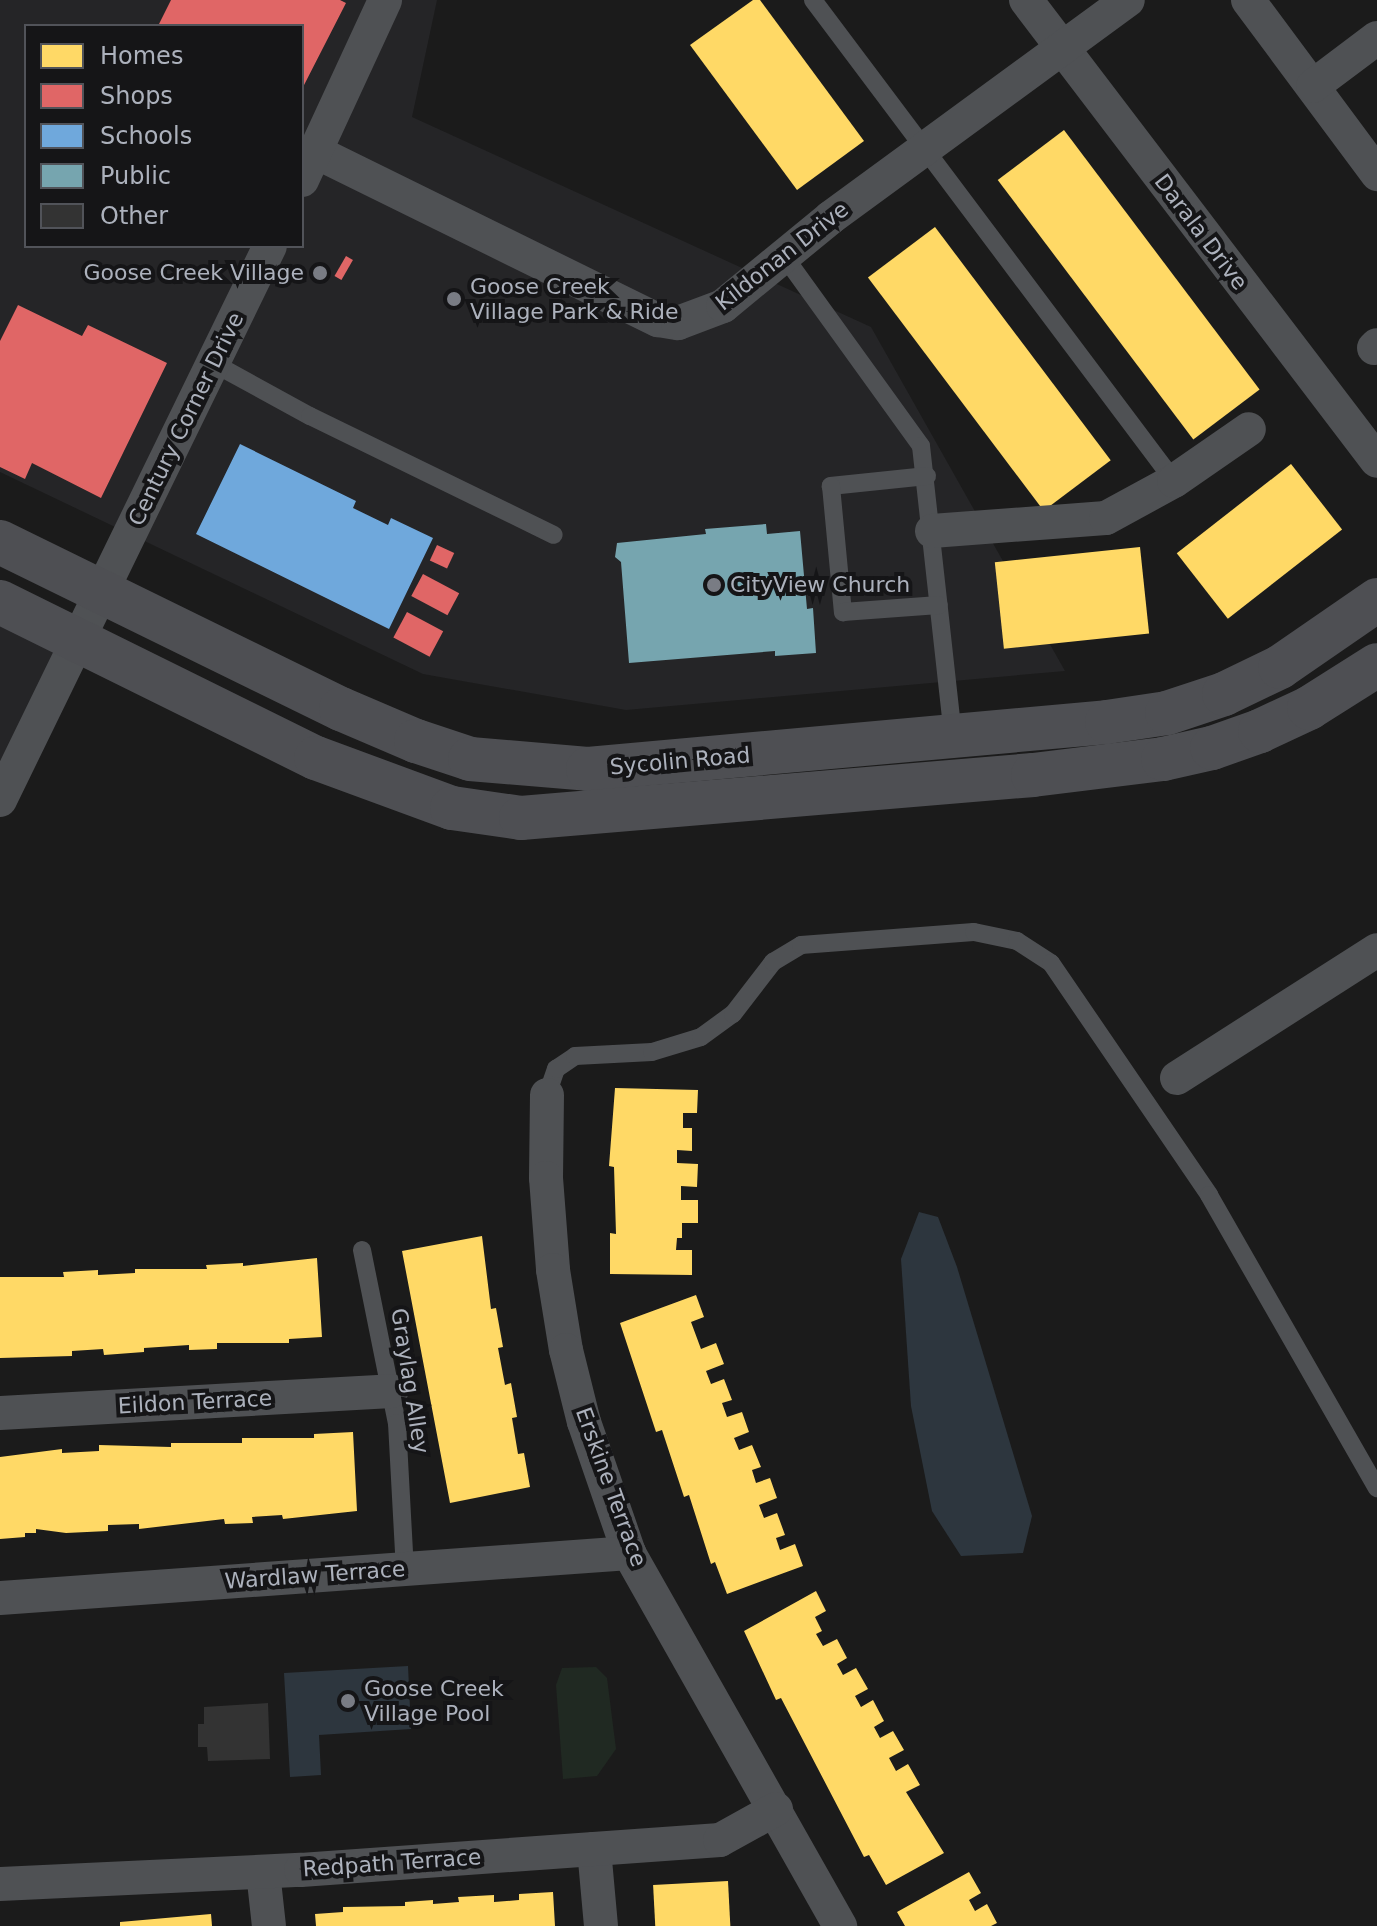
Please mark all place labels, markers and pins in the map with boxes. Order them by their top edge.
place label: Goose Creek Village [83,260,304,286]
marker: Goose Creek Village [311,264,329,282]
place label: Goose Creek Village Park & Ride [470,273,678,324]
marker: Goose Creek Village Park & Ride [445,290,463,308]
place label: CityView Church [730,572,910,598]
marker: CityView Church [705,576,723,594]
place label: Goose Creek Village Pool [364,1675,504,1726]
marker: Goose Creek Village Pool [339,1692,357,1710]

